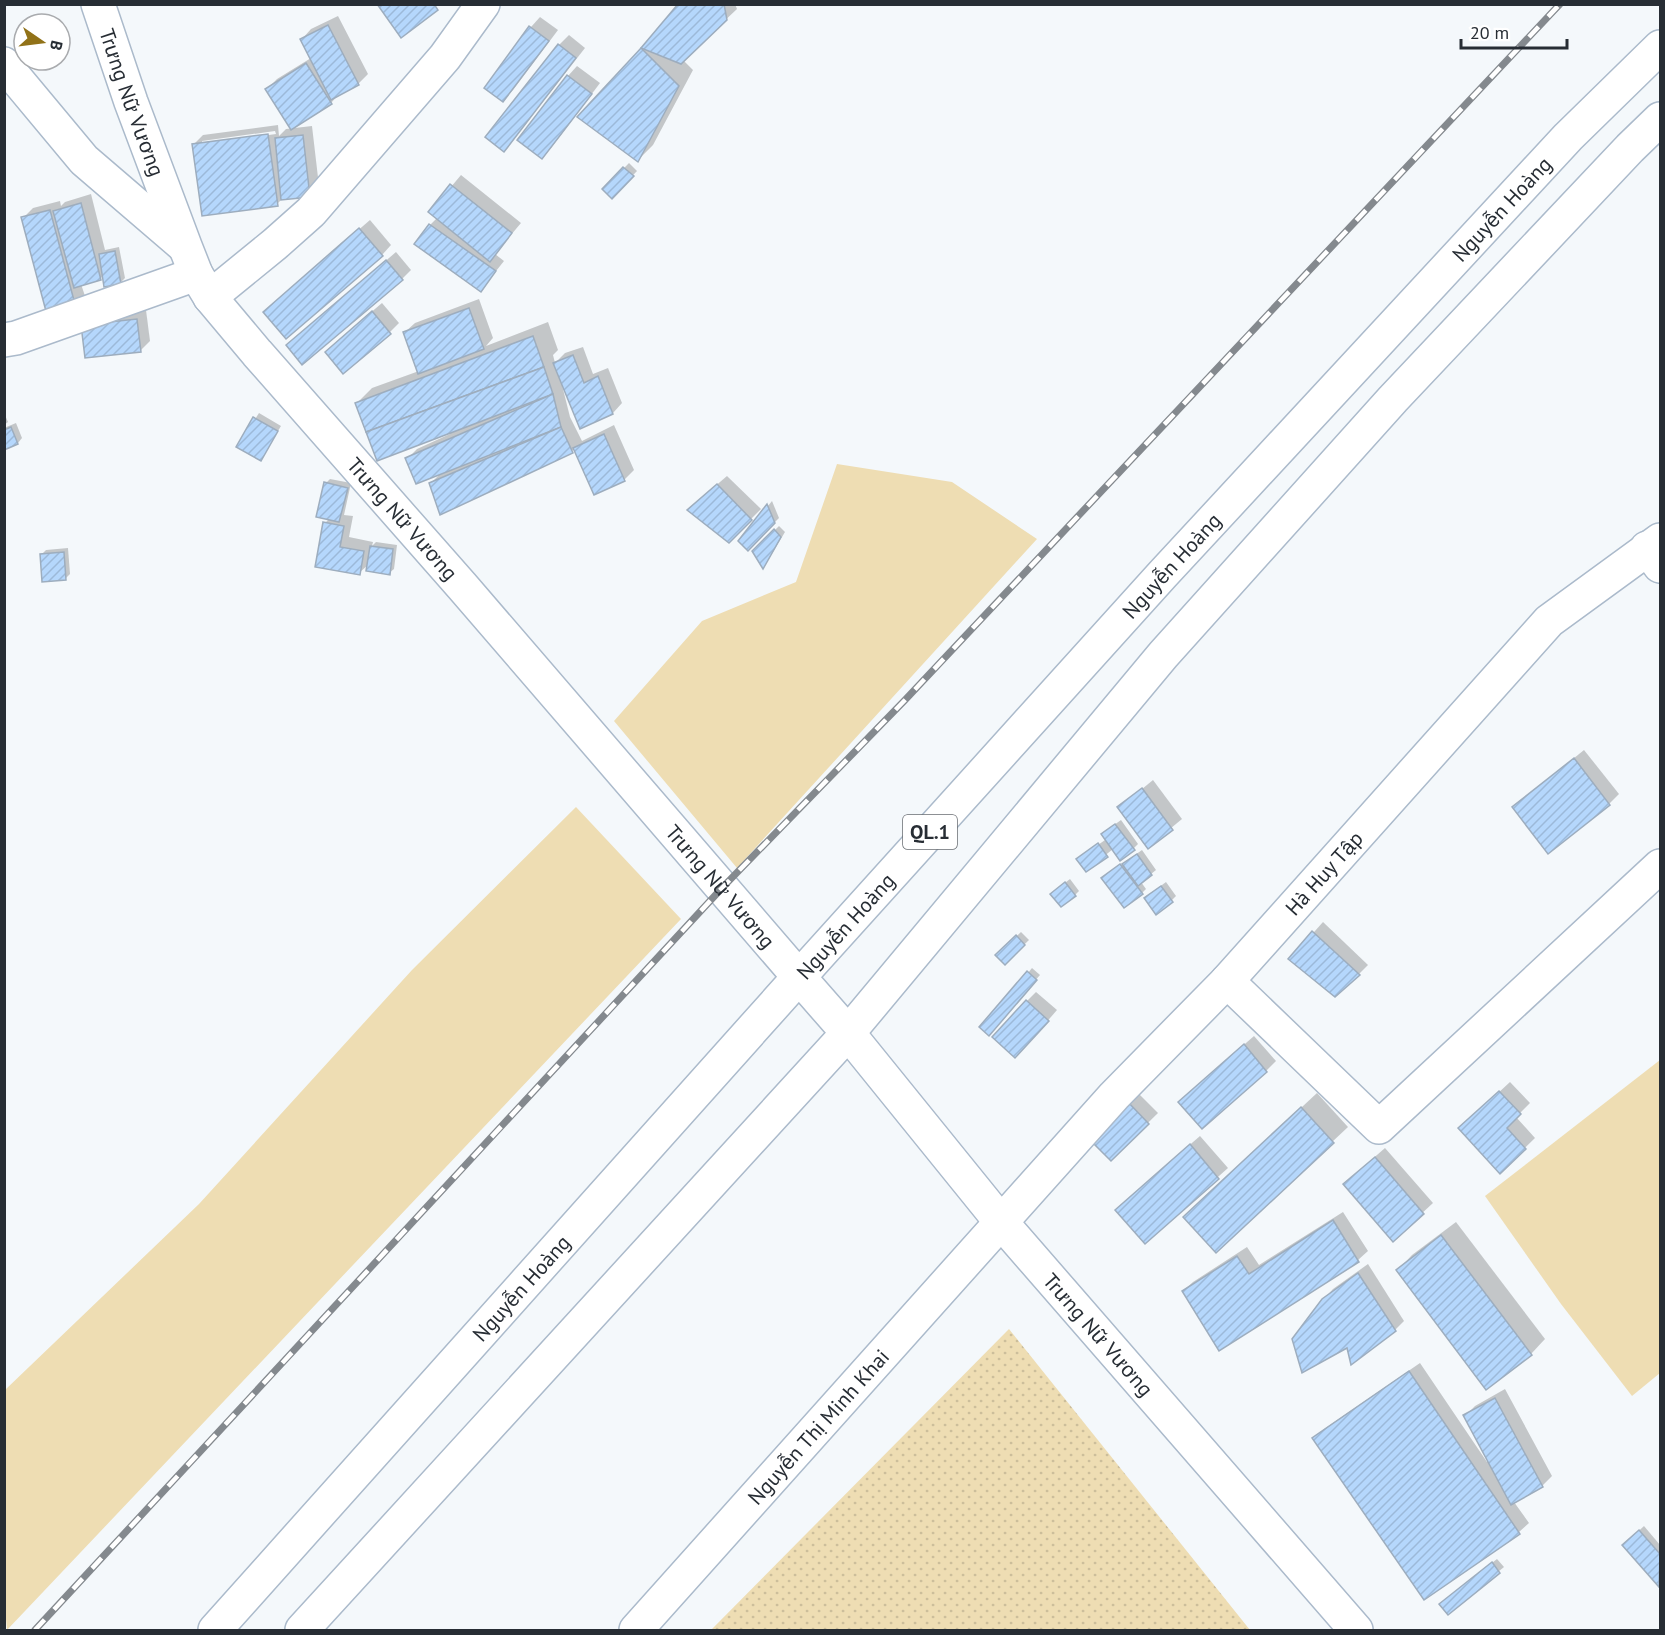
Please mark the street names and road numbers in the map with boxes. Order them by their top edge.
street label: Trưng Nữ Vương [94,25,171,180]
street label: Nguyễn Hoàng [1446,151,1557,267]
street label: Trưng Nữ Vương [342,452,464,586]
street label: Nguyễn Hoàng [1116,507,1226,624]
road number: QL.1 [903,815,957,849]
street label: Trưng Nữ Vương [660,819,782,954]
street label: Hà Huy Tập [1279,825,1369,921]
street label: Nguyễn Hoàng [790,867,900,985]
street label: Nguyễn Hoàng [466,1229,576,1347]
street label: Trưng Nữ Vương [1038,1267,1160,1402]
street label: Nguyễn Thị Minh Khai [742,1343,895,1510]

